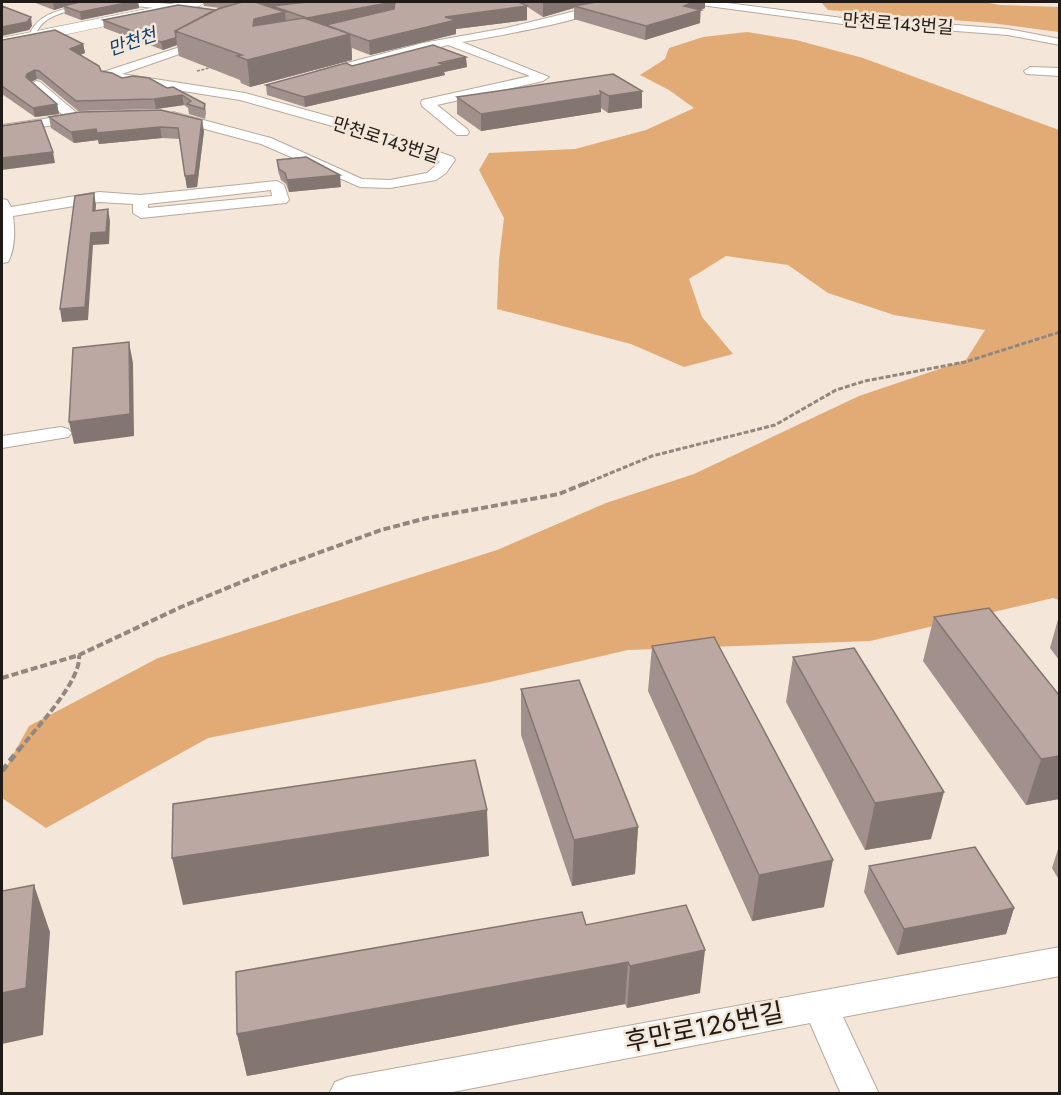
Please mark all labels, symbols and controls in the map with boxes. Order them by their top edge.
street label: 만천로143번길 [842,7,954,41]
water label: 만천천 [104,21,162,62]
street label: 만천로143번길 [329,110,443,170]
street label: 후만로126번길 [621,993,787,1061]

